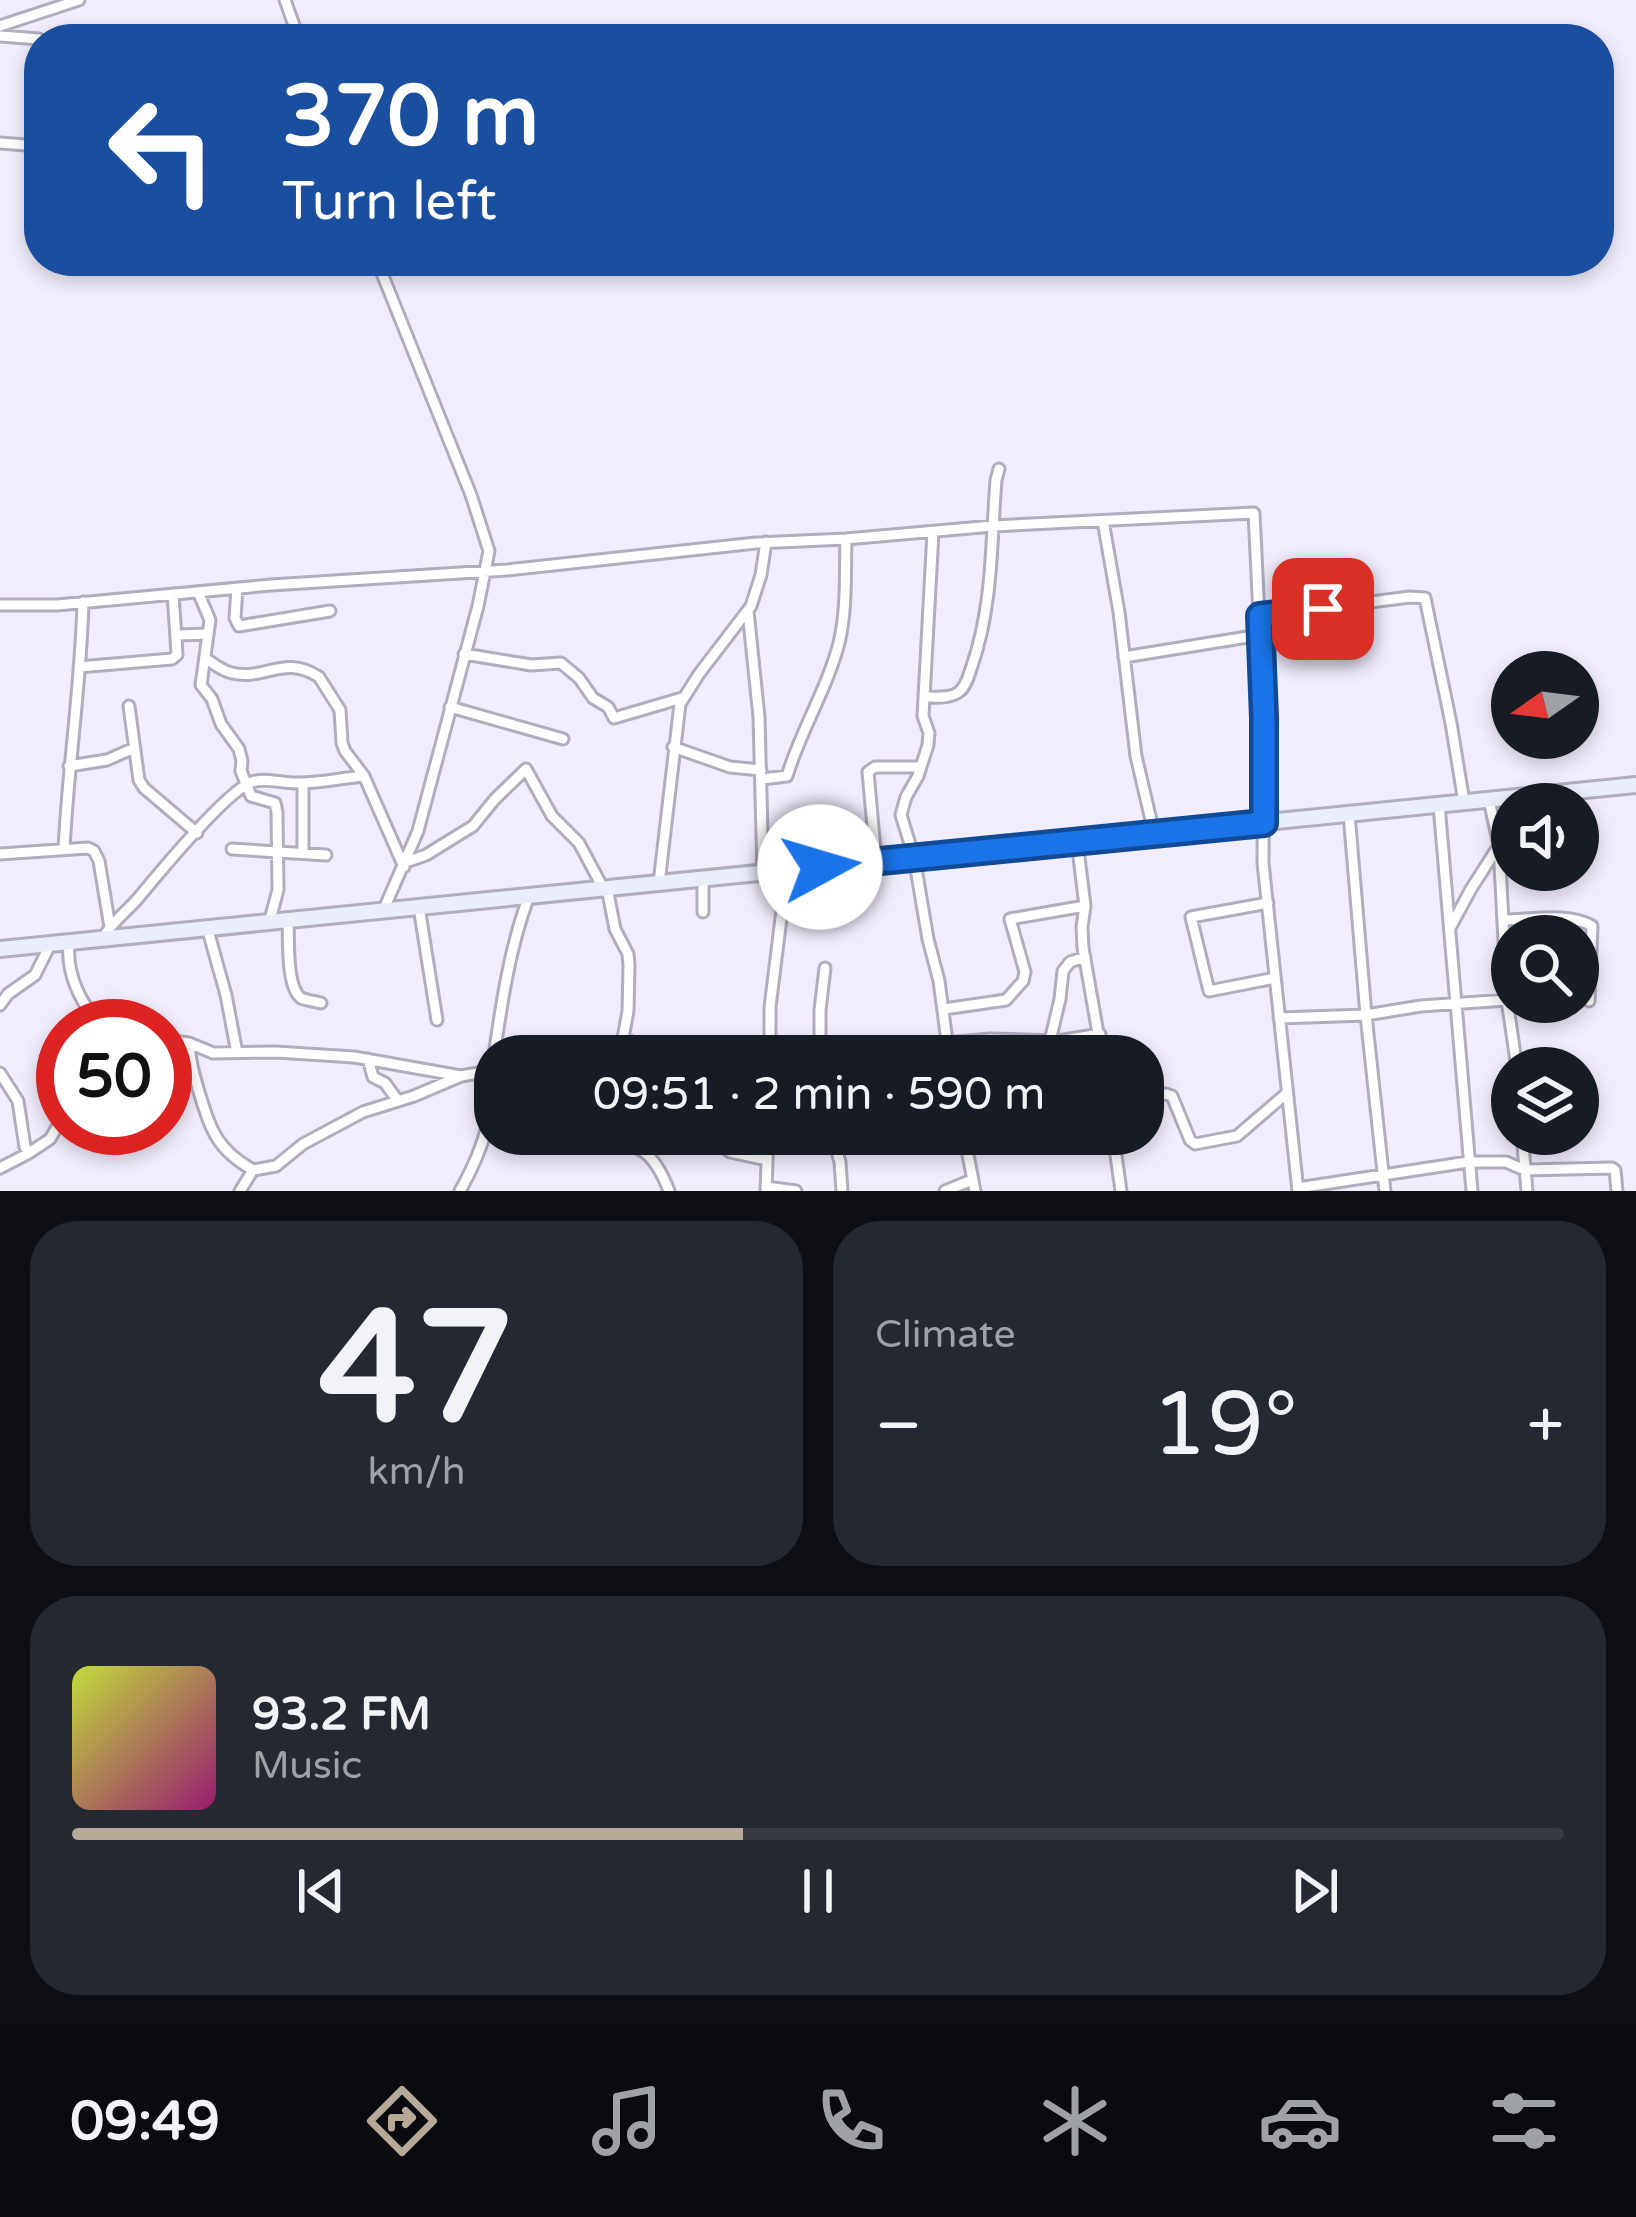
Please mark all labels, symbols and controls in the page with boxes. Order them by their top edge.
text: 370 m [282,67,539,168]
icon: left [84,72,240,228]
text: Turn left [282,169,497,234]
pin [1272,558,1374,660]
icon: arrive [1290,576,1356,642]
north arrow [1491,651,1599,759]
map controls [1491,651,1599,1155]
button: sound [1491,783,1599,891]
position arrow [757,804,883,930]
button: search [1491,915,1599,1023]
speed limit sign: 50 [36,999,192,1155]
button: layers [1491,1047,1599,1155]
text: 09:51 · 2 min · 590 m [593,1068,1045,1122]
text: 47 [319,1276,514,1464]
text: Climate [875,1311,1015,1358]
text: 19° [1151,1371,1298,1480]
text: − [875,1386,922,1466]
text: + [1527,1386,1564,1466]
text: km/h [367,1448,466,1495]
text: 93.2 FM [252,1688,431,1742]
text: Music [252,1742,362,1789]
icon: previous [288,1858,354,1924]
icon: pause [785,1858,851,1924]
icon: next [1282,1858,1348,1924]
icon: directions [360,2079,444,2163]
icon: music [585,2079,669,2163]
icon: phone [809,2079,893,2163]
icon: climate [1033,2079,1117,2163]
icon: car [1258,2079,1342,2163]
icon: filters [1482,2079,1566,2163]
text: 09:49 [70,2089,220,2154]

